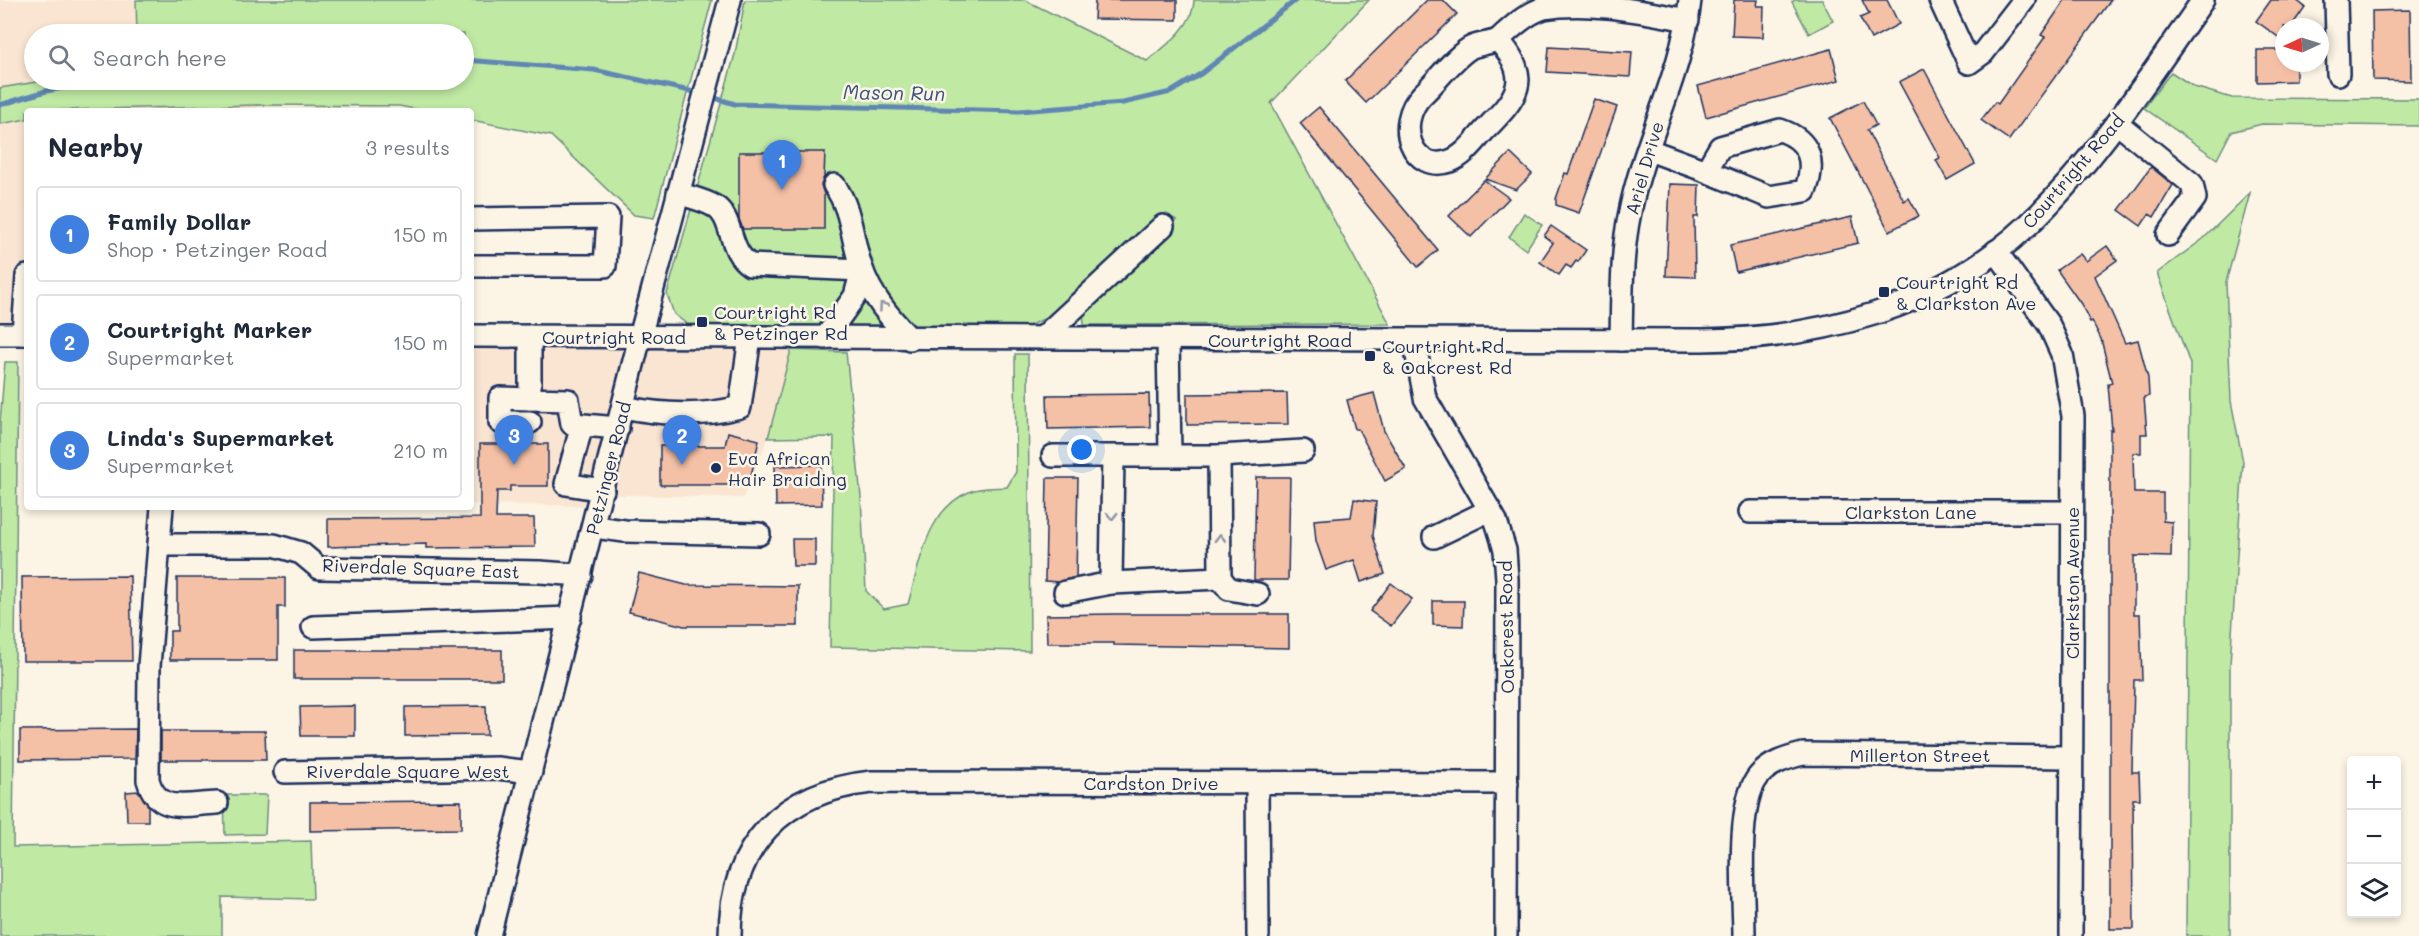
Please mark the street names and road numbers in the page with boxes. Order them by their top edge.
street label: Courtright Road [2017,109,2129,233]
street label: Ariel Drive [1619,119,1669,217]
street label: Courtright Road [542,325,686,349]
street label: Courtright Road [1208,328,1352,352]
street label: Petzinger Road [580,399,636,537]
street label: Clarkston Lane [1845,500,1977,524]
street label: Clarkston Avenue [2060,507,2084,659]
street label: Riverdale Square East [322,553,520,583]
street label: Oakcrest Road [1493,560,1519,694]
street label: Millerton Street [1850,743,1990,767]
street label: Riverdale Square West [306,759,510,783]
street label: Cardston Drive [1083,771,1219,795]

